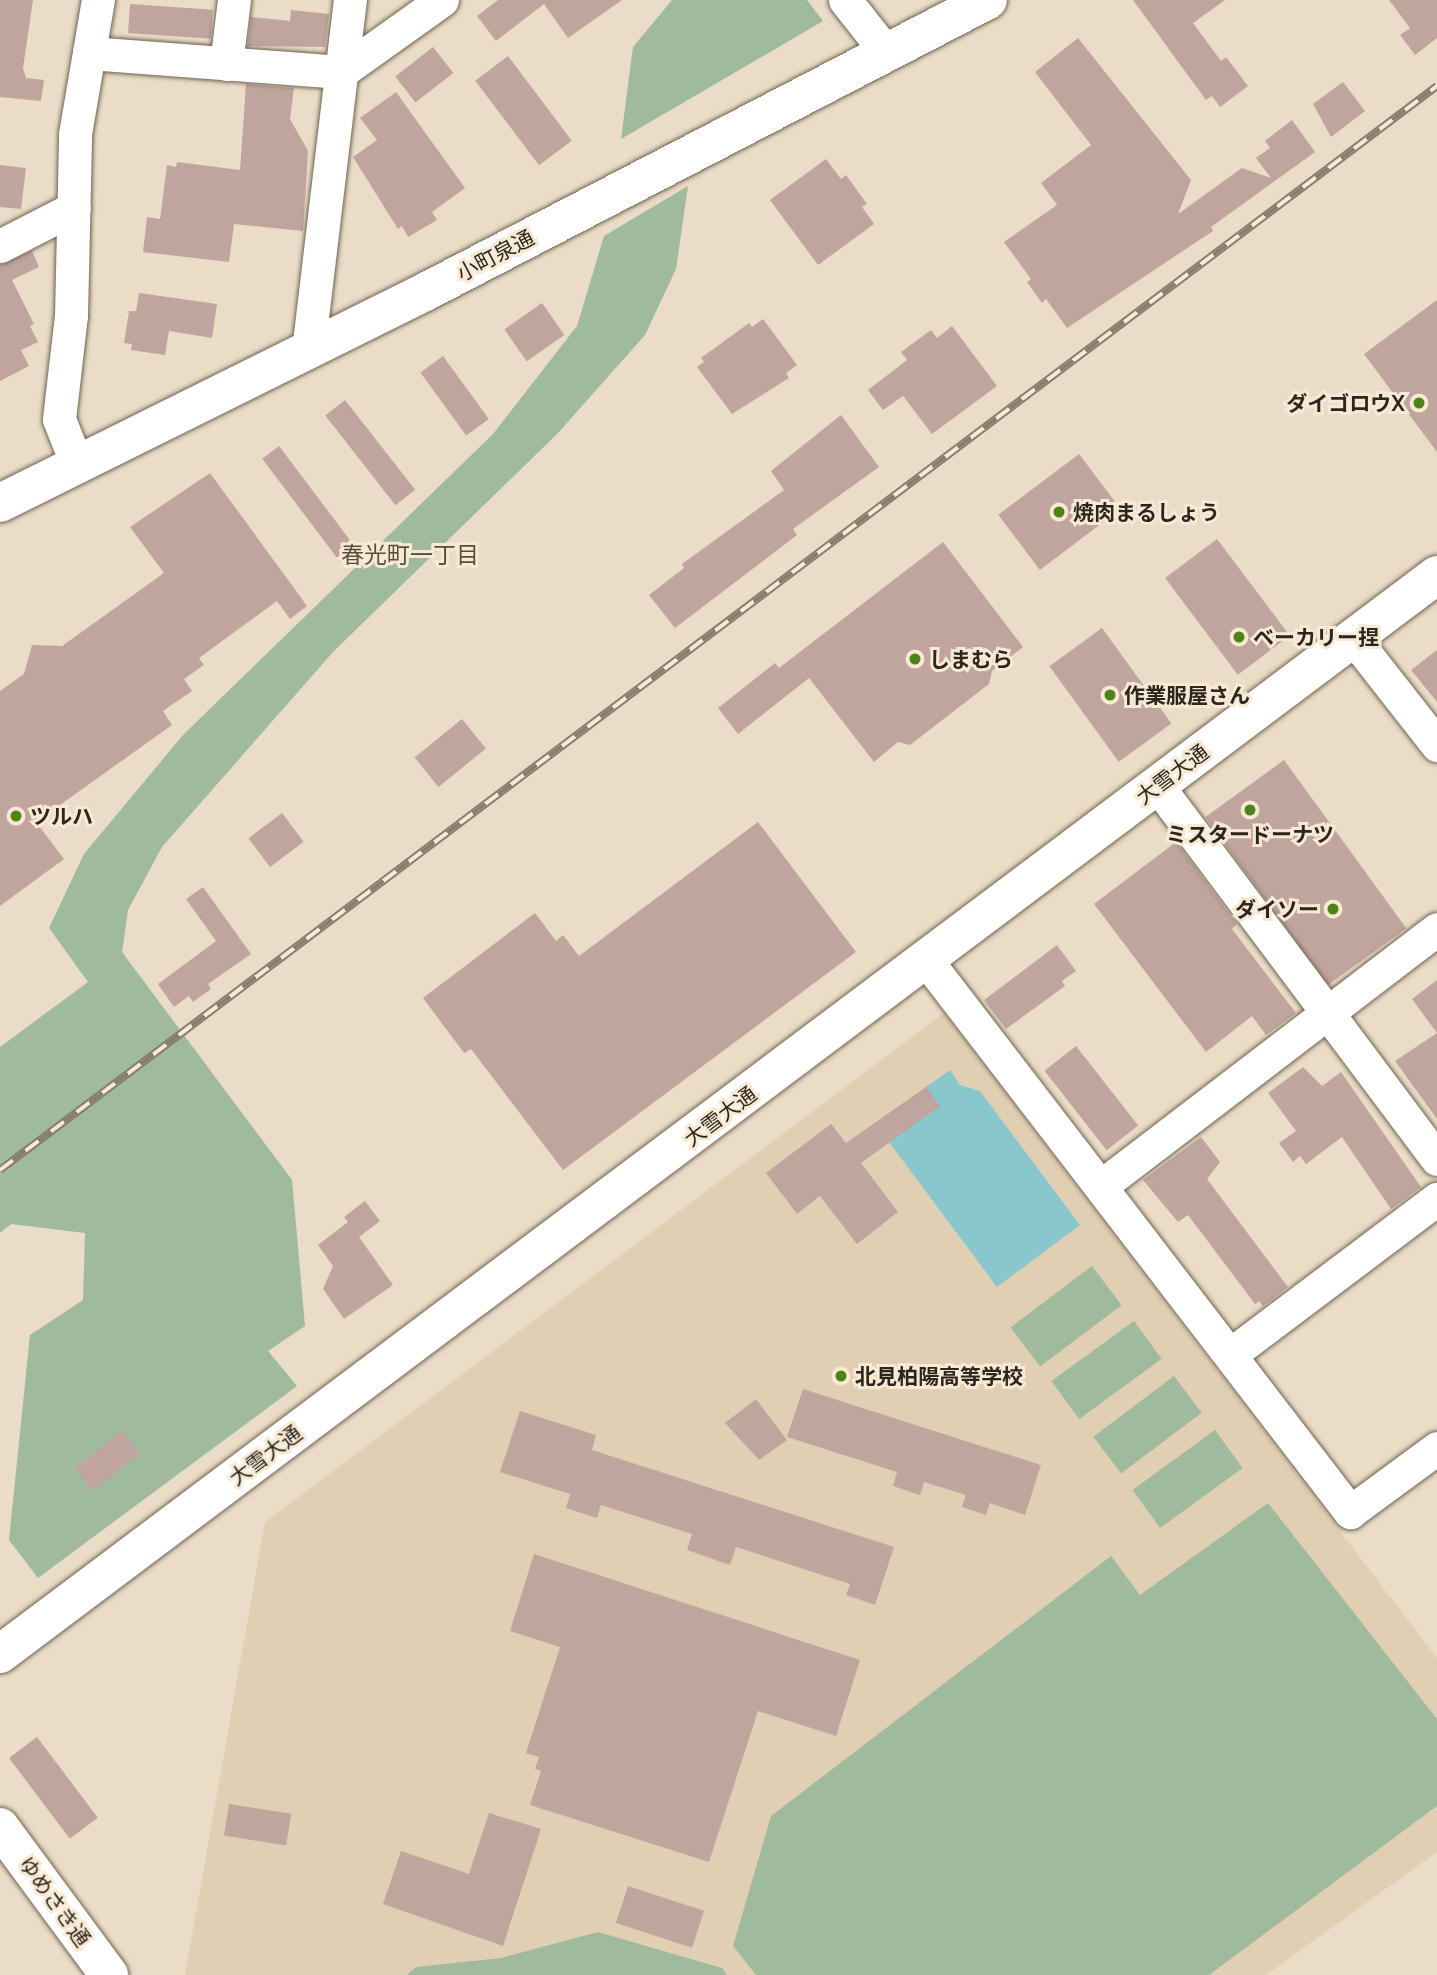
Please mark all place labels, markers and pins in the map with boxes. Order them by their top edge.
place label: ダイゴロウX [1286,390,1405,416]
marker: ダイゴロウX [1411,395,1427,411]
place label: 焼肉まるしょう [1073,499,1220,525]
marker: 焼肉まるしょう [1051,504,1067,520]
place label: ベーカリー捏 [1253,624,1379,650]
marker: ベーカリー捏 [1231,629,1247,645]
place label: しまむら [929,646,1013,672]
marker: しまむら [907,651,923,667]
place label: 作業服屋さん [1124,682,1250,708]
marker: 作業服屋さん [1102,687,1118,703]
marker: ミスタードーナツ [1242,802,1258,818]
place label: ツルハ [30,803,93,829]
marker: ツルハ [8,808,24,824]
place label: ミスタードーナツ [1166,821,1334,847]
place label: ダイソー [1235,896,1319,922]
marker: ダイソー [1325,901,1341,917]
place label: 北見柏陽高等学校 [855,1363,1023,1389]
marker: 北見柏陽高等学校 [833,1368,849,1384]

